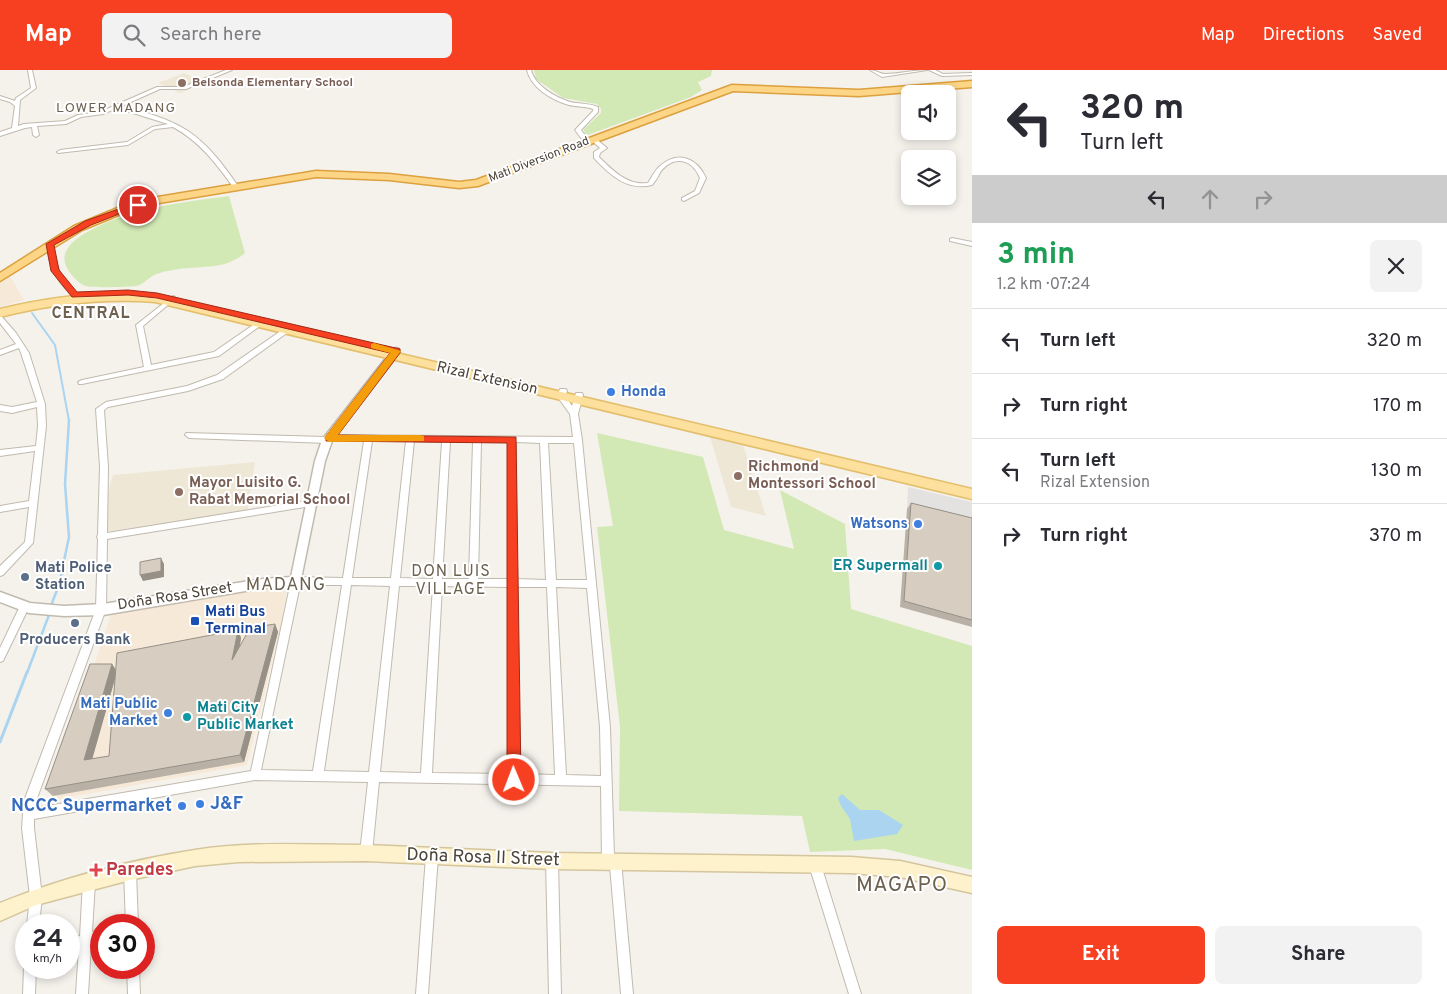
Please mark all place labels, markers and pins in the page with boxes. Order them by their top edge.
place label: Belsonda Elementary School [192,75,353,91]
marker: Belsonda Elementary School [176,77,188,89]
pin [117,184,159,226]
place label: Honda [621,383,666,402]
marker: Honda [605,386,617,398]
place label: Richmond Montessori School [748,458,876,494]
marker: Richmond Montessori School [732,470,744,482]
place label: Mayor Luisito G. Rabat Memorial School [189,474,350,510]
marker: Mayor Luisito G. Rabat Memorial School [173,486,185,498]
place label: Watsons [850,515,908,534]
marker: Watsons [912,518,924,530]
place label: ER Supermall [833,557,928,576]
place label: Mati Police Station [35,559,112,595]
marker: ER Supermall [932,560,944,572]
marker: Mati Police Station [19,571,31,583]
place label: Mati Bus Terminal [205,603,266,639]
marker: Mati Bus Terminal [189,615,201,627]
marker: Producers Bank [69,617,81,629]
place label: Producers Bank [19,631,131,650]
place label: Mati Public Market [80,695,158,731]
place label: Mati City Public Market [197,699,294,735]
marker: Mati Public Market [162,707,174,719]
marker: Mati City Public Market [181,711,193,723]
place label: J&F [210,793,243,816]
place label: NCCC Supermarket [11,795,172,818]
marker: J&F [194,798,206,810]
marker: NCCC Supermarket [176,800,188,812]
place label: Paredes [106,859,174,882]
marker: Paredes [90,864,102,876]

